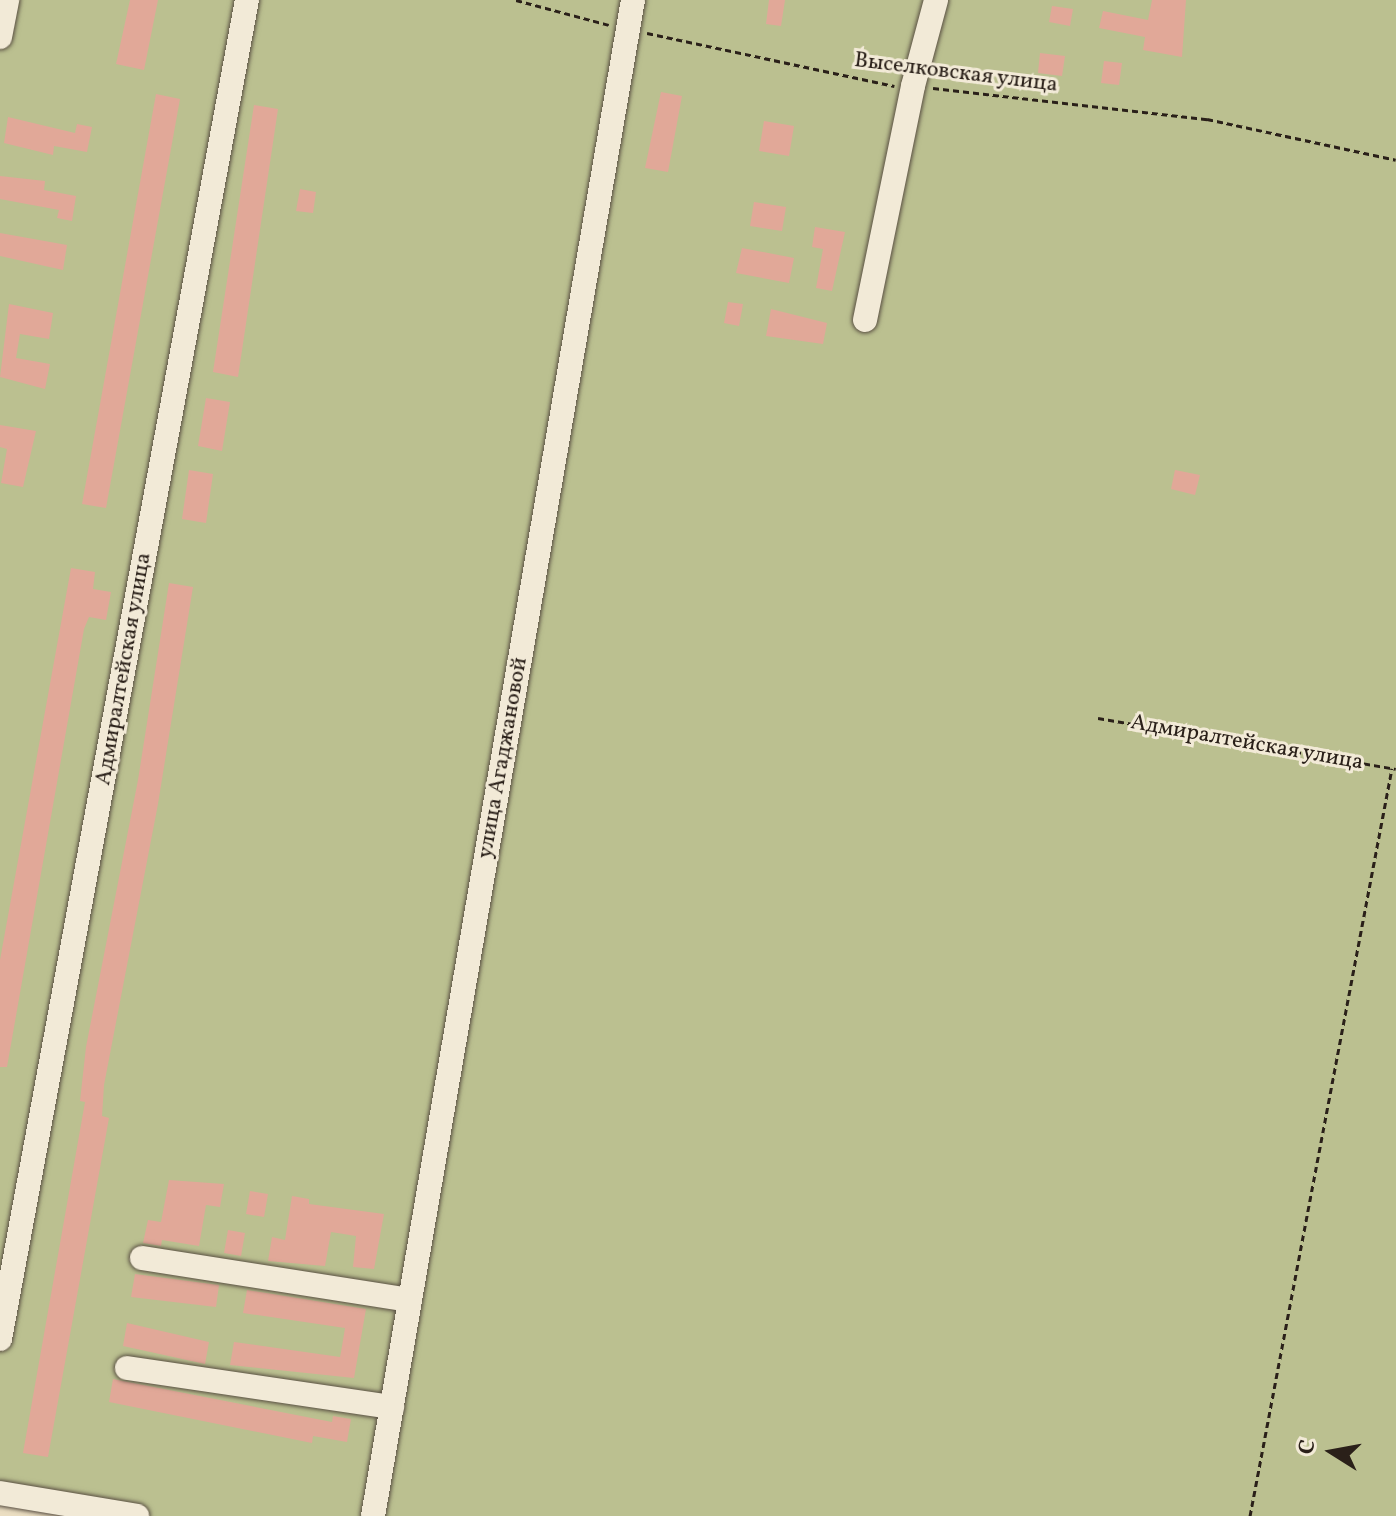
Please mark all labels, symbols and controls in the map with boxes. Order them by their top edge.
street label: Выселковская улица [852,47,1060,99]
street label: Адмиралтейская улица [90,550,158,788]
street label: улица Агаджановой [472,655,534,861]
street label: Адмиралтейская улица [1128,709,1366,777]
north arrow [1292,1412,1372,1492]
text: С [1291,1437,1325,1457]

